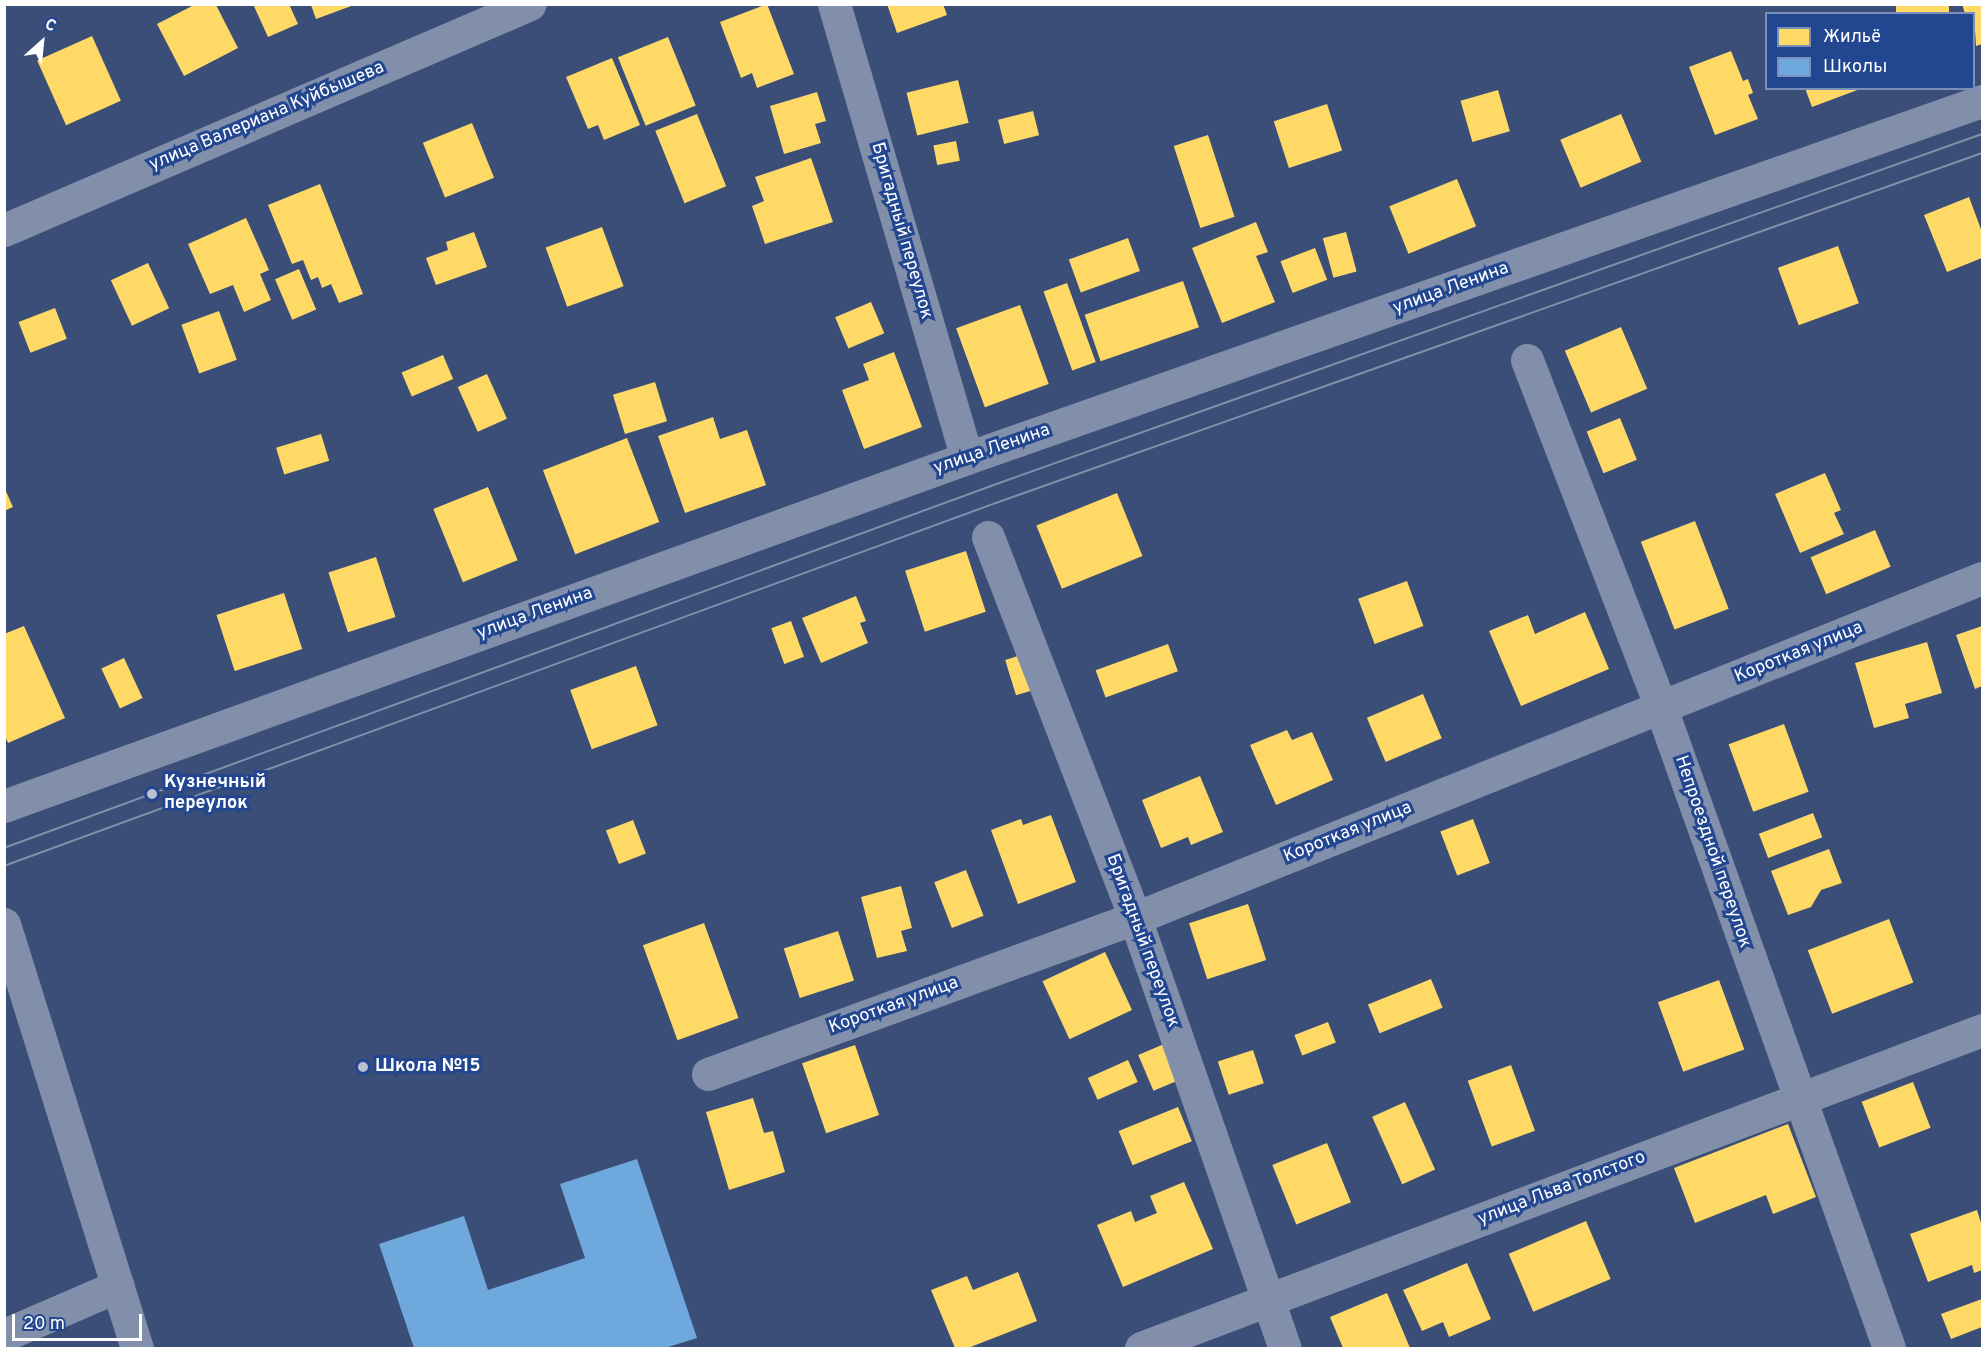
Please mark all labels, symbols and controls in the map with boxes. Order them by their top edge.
north arrow [12,12,72,72]
legend [1765,12,1975,90]
text: С [41,15,59,37]
text: Жильё [1823,26,1881,49]
text: Школы [1823,56,1887,79]
street label: улица Валериана Куйбышева [146,58,388,176]
street label: Бригадный переулок [865,140,937,322]
street label: улица Ленина [1390,258,1512,320]
street label: улица Ленина [931,420,1053,480]
street label: улица Ленина [474,583,596,645]
street label: Короткая улица [1732,617,1866,689]
street label: Непроездной переулок [1669,753,1755,951]
place label: Кузнечный переулок [164,773,266,816]
marker: Кузнечный переулок [145,787,159,801]
street label: Короткая улица [1281,797,1415,869]
street label: Бригадный переулок [1101,851,1183,1031]
street label: Короткая улица [826,973,962,1039]
place label: Школа №15 [375,1056,480,1078]
marker: Школа №15 [356,1060,370,1074]
street label: улица Льва Толстого [1475,1147,1649,1231]
scale bar [15,1302,146,1340]
text: 20 m [23,1313,65,1336]

